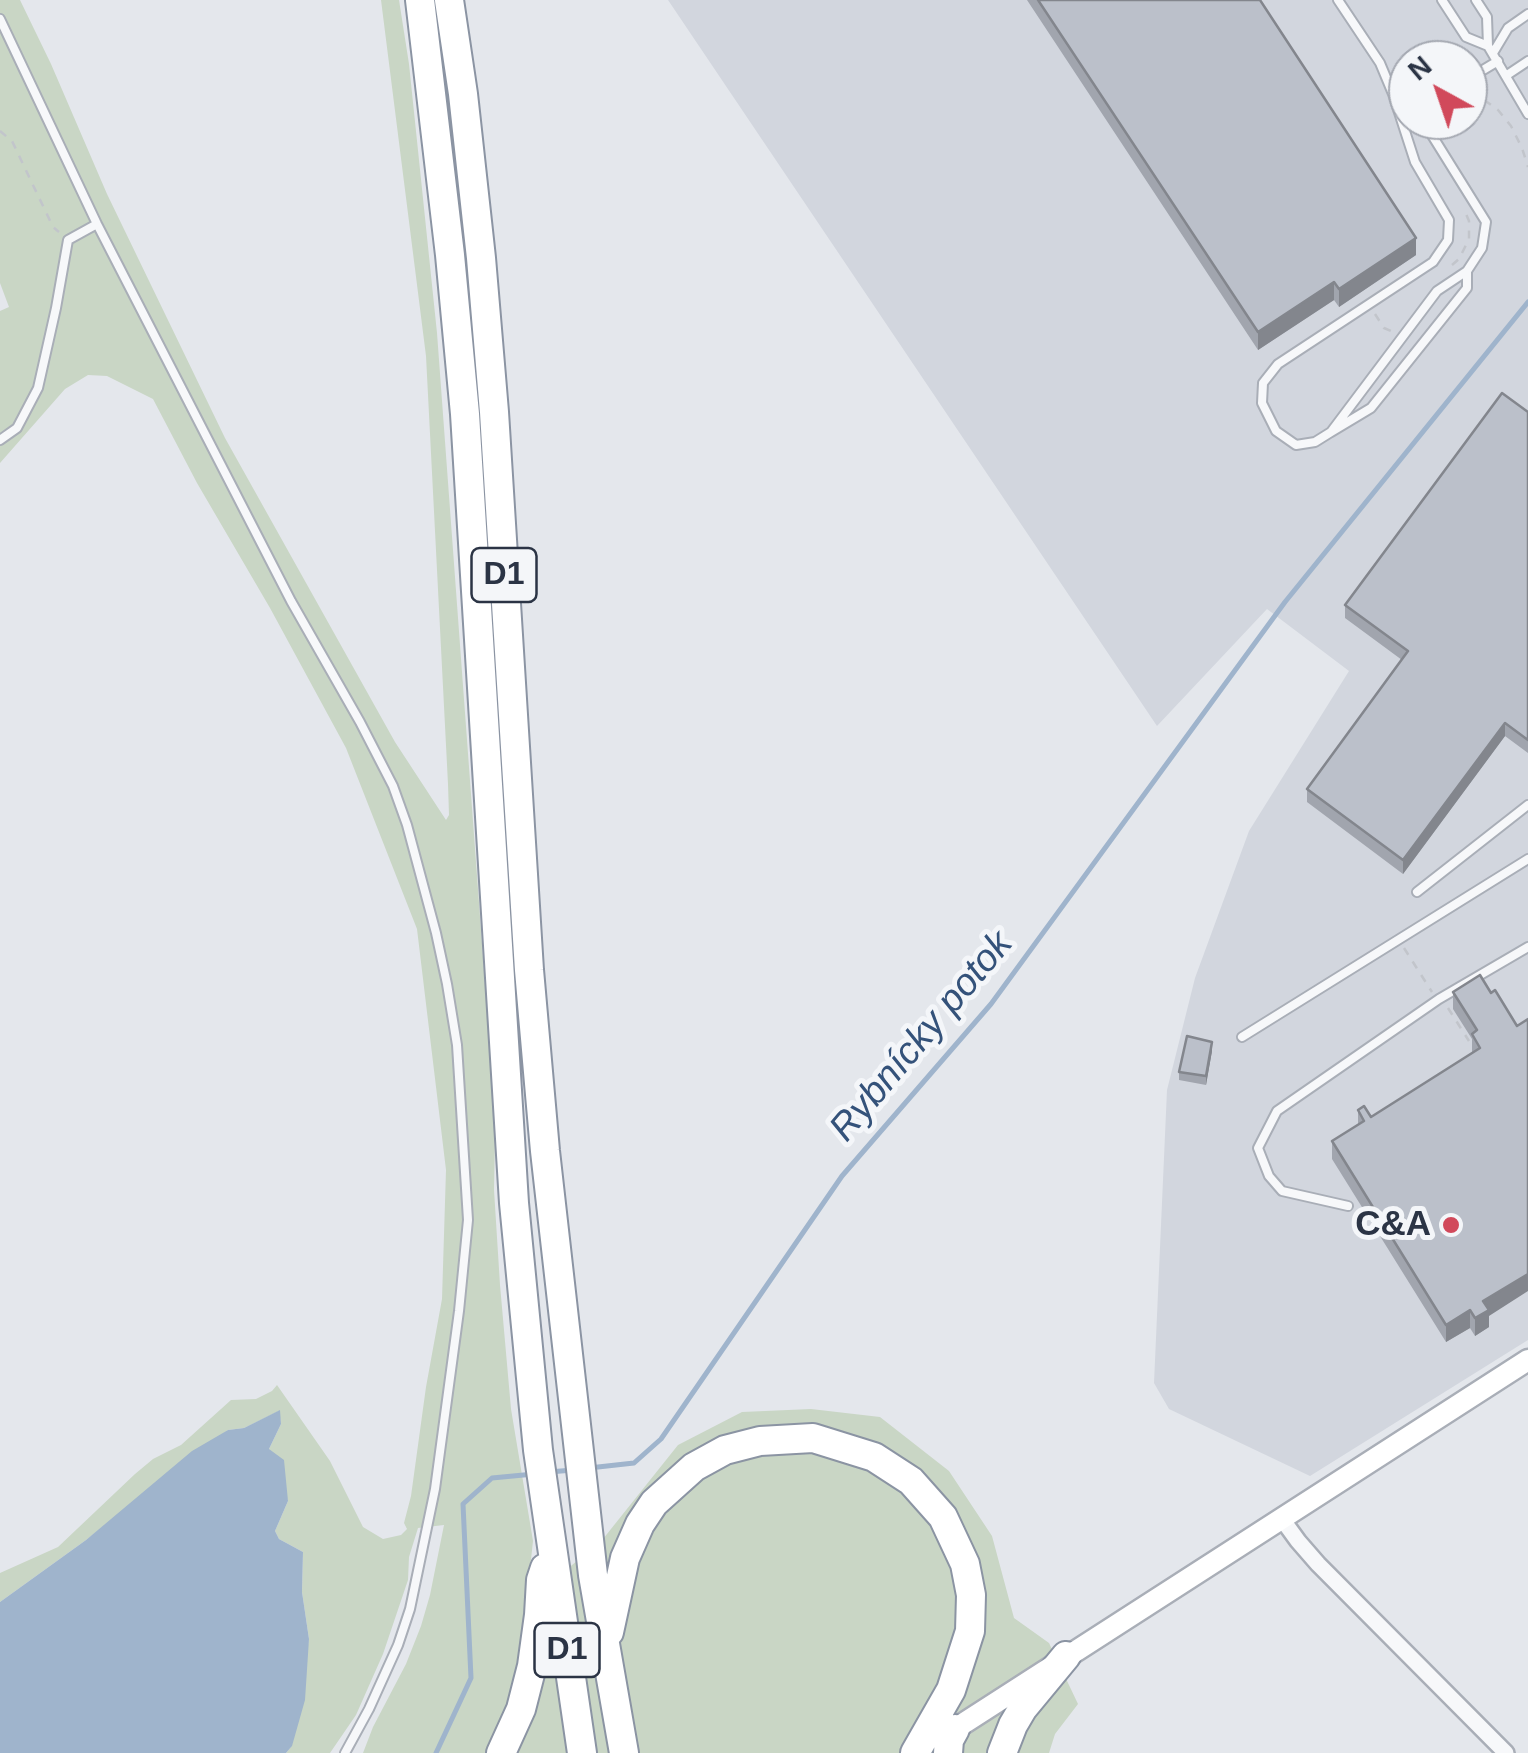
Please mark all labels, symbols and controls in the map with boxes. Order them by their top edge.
north arrow [1388,40,1488,140]
text: N [1402,50,1437,87]
road number: D1 [472,548,536,602]
water label: Rybnícky potok [821,923,1023,1151]
place label: C&A [1355,1204,1431,1246]
marker: C&A [1440,1214,1462,1236]
road number: D1 [534,1623,600,1677]

